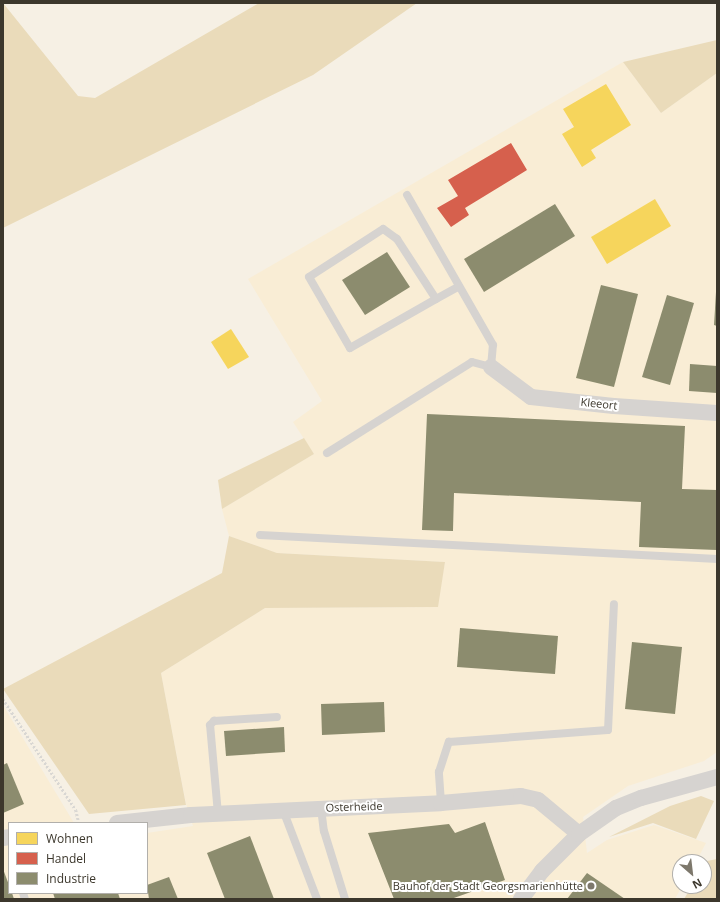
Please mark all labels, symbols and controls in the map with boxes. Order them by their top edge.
street label: Kleeort [580,396,618,412]
street label: Osterheide [325,799,383,815]
legend [8,822,148,894]
text: Wohnen [46,830,93,847]
text: Handel [46,850,86,867]
north arrow [672,854,712,894]
text: Industrie [46,870,96,887]
text: N [690,875,705,893]
place label: Bauhof der Stadt Georgsmarienhütte [393,879,583,893]
marker: Bauhof der Stadt Georgsmarienhütte [586,881,596,891]

